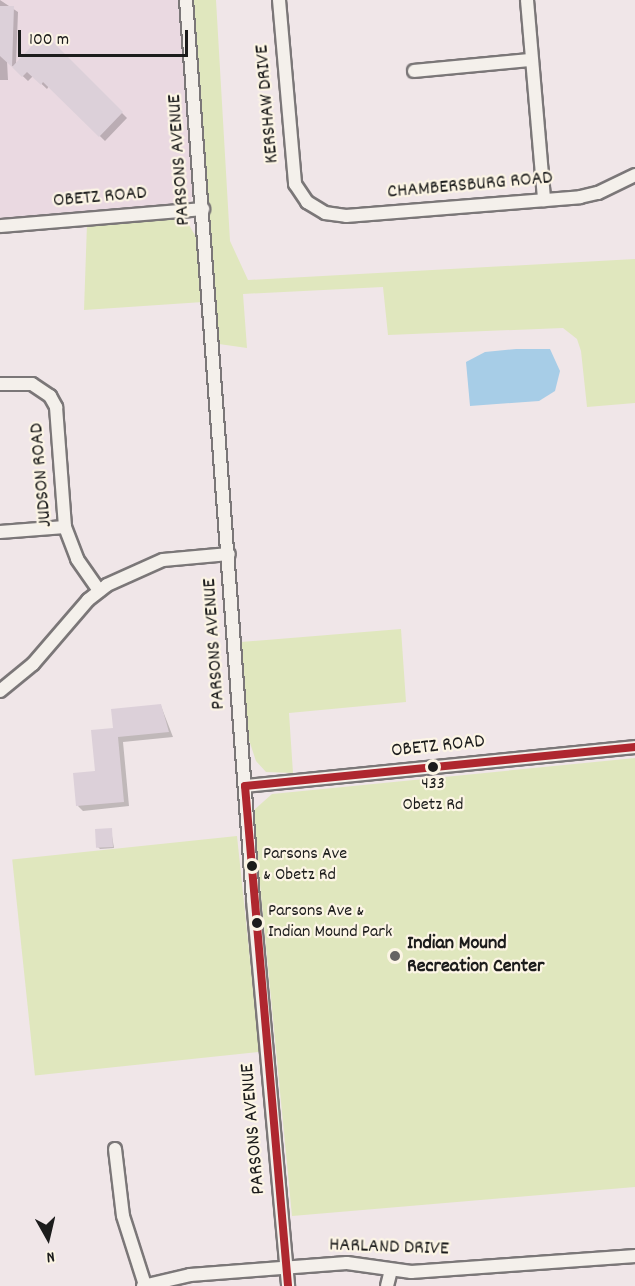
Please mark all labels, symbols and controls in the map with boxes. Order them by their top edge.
scale bar [21,18,190,56]
text: 100 m [29,28,69,53]
street label: KERSHAW DRIVE [251,44,285,164]
street label: PARSONS AVENUE [163,94,197,226]
street label: CHAMBERSBURG ROAD [386,167,554,205]
street label: OBETZ ROAD [52,182,148,214]
street label: JUDSON ROAD [25,422,59,528]
street label: PARSONS AVENUE [198,578,232,710]
street label: OBETZ ROAD [390,730,486,764]
marker: 433 Obetz Rd [427,761,439,773]
place label: 433 Obetz Rd [403,775,463,818]
place label: Parsons Ave & Obetz Rd [263,845,347,888]
marker: Parsons Ave & Obetz Rd [246,860,258,872]
place label: Parsons Ave & Indian Mound Park [268,902,392,944]
marker: Parsons Ave & Indian Mound Park [251,917,263,929]
place label: Indian Mound Recreation Center [407,933,544,980]
marker: Indian Mound Recreation Center [388,949,402,963]
street label: PARSONS AVENUE [236,1062,272,1196]
north arrow [18,1208,78,1268]
street label: HARLAND DRIVE [329,1234,449,1262]
text: N [45,1244,56,1268]

